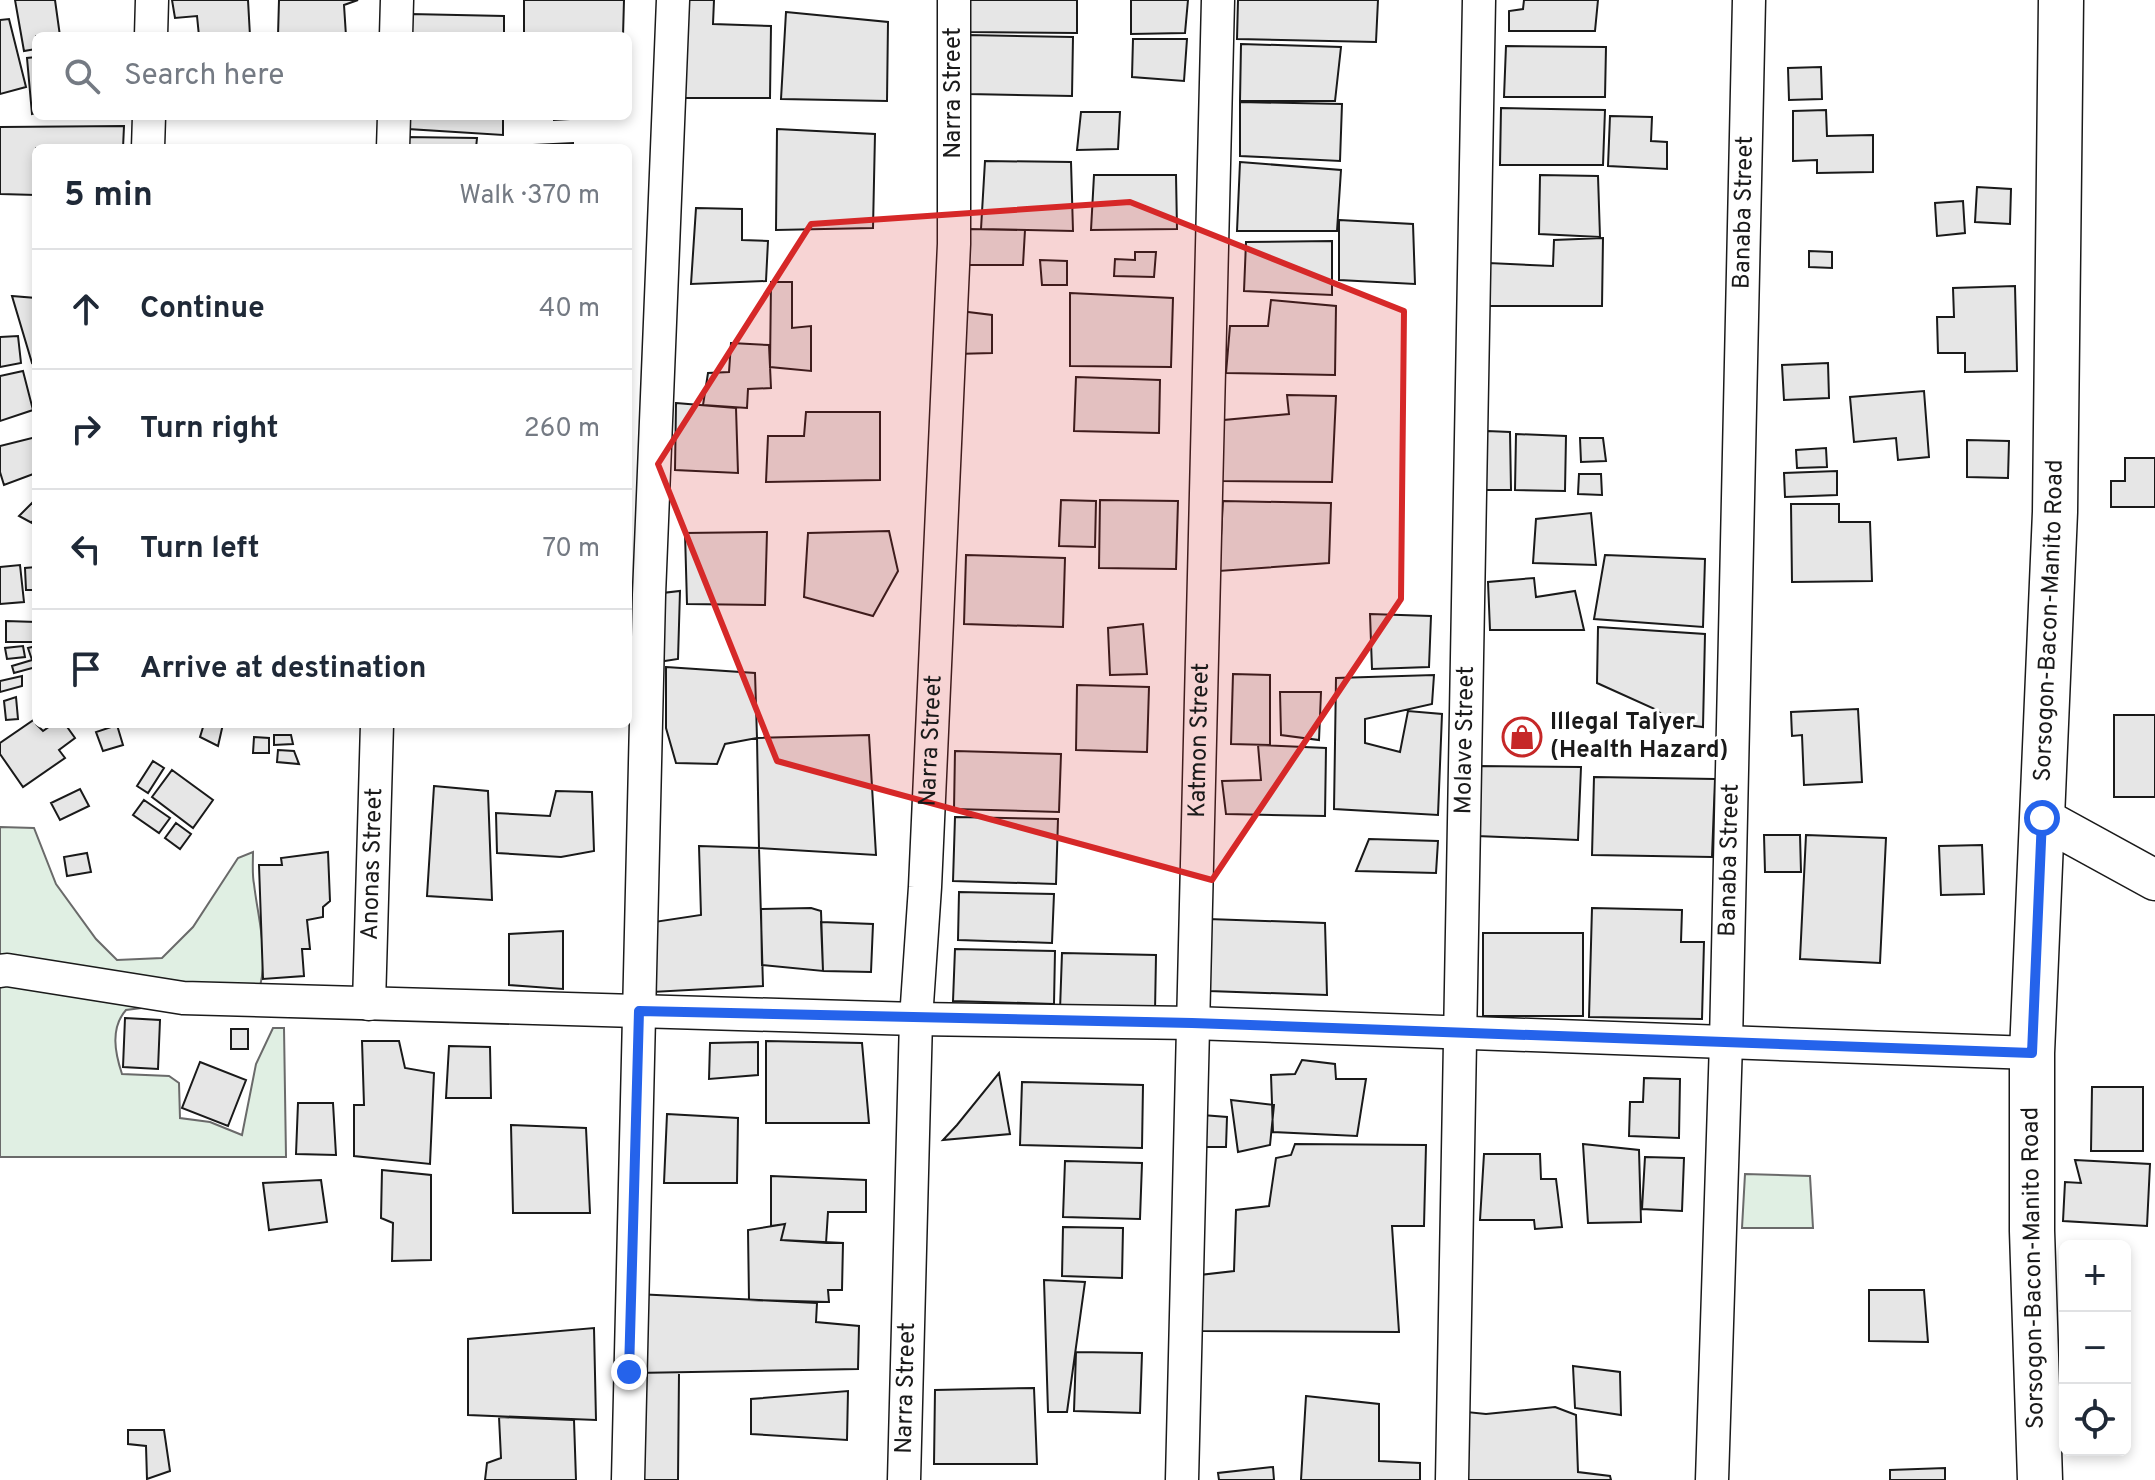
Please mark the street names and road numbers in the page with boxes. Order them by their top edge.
street label: Narra Street [939,27,969,159]
street label: Banaba Street [1728,135,1761,289]
street label: Sorsogon-Bacon-Manito Road [2029,459,2071,782]
street label: Katmon Street [1183,662,1217,818]
street label: Molave Street [1449,666,1482,815]
street label: Narra Street [914,674,950,807]
street label: Banaba Street [1713,783,1747,937]
street label: Anonas Street [356,787,390,941]
street label: Sorsogon-Bacon-Manito Road [2016,1107,2052,1429]
street label: Narra Street [890,1322,923,1454]

